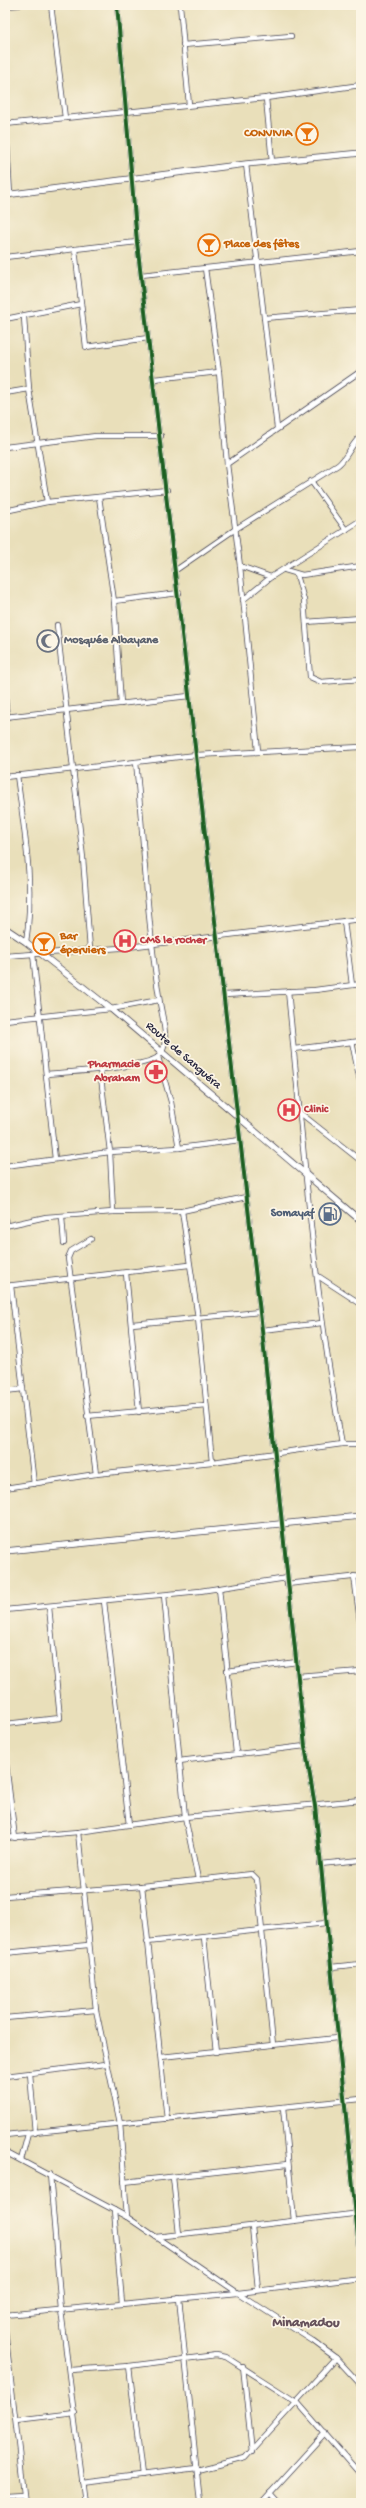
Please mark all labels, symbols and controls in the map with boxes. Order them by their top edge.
bar icon: CONVIVIA [294,121,320,147]
place label: CONVIVIA [243,127,293,141]
bar icon: Place des fêtes [196,232,222,258]
place label: Place des fêtes [223,238,299,252]
mosque icon: Mosquée Albayane [35,628,61,654]
place label: Mosquée Albayane [64,634,159,648]
hospital icon: CMS le rocher [112,928,138,954]
place label: Bar éperviers [59,930,106,958]
bar icon: Bar éperviers [31,931,57,957]
place label: CMS le rocher [139,934,208,948]
street label: Route de Sanguéra [142,1019,224,1093]
place label: Pharmacie Abraham [87,1058,141,1086]
pharmacy icon: Pharmacie Abraham [143,1059,169,1085]
hospital icon: Clinic [276,1097,302,1123]
place label: Clinic [303,1103,329,1117]
fuel station icon: Somayaf [317,1201,343,1227]
place label: Somayaf [271,1207,315,1221]
district label: Minamadou [273,2315,340,2332]

